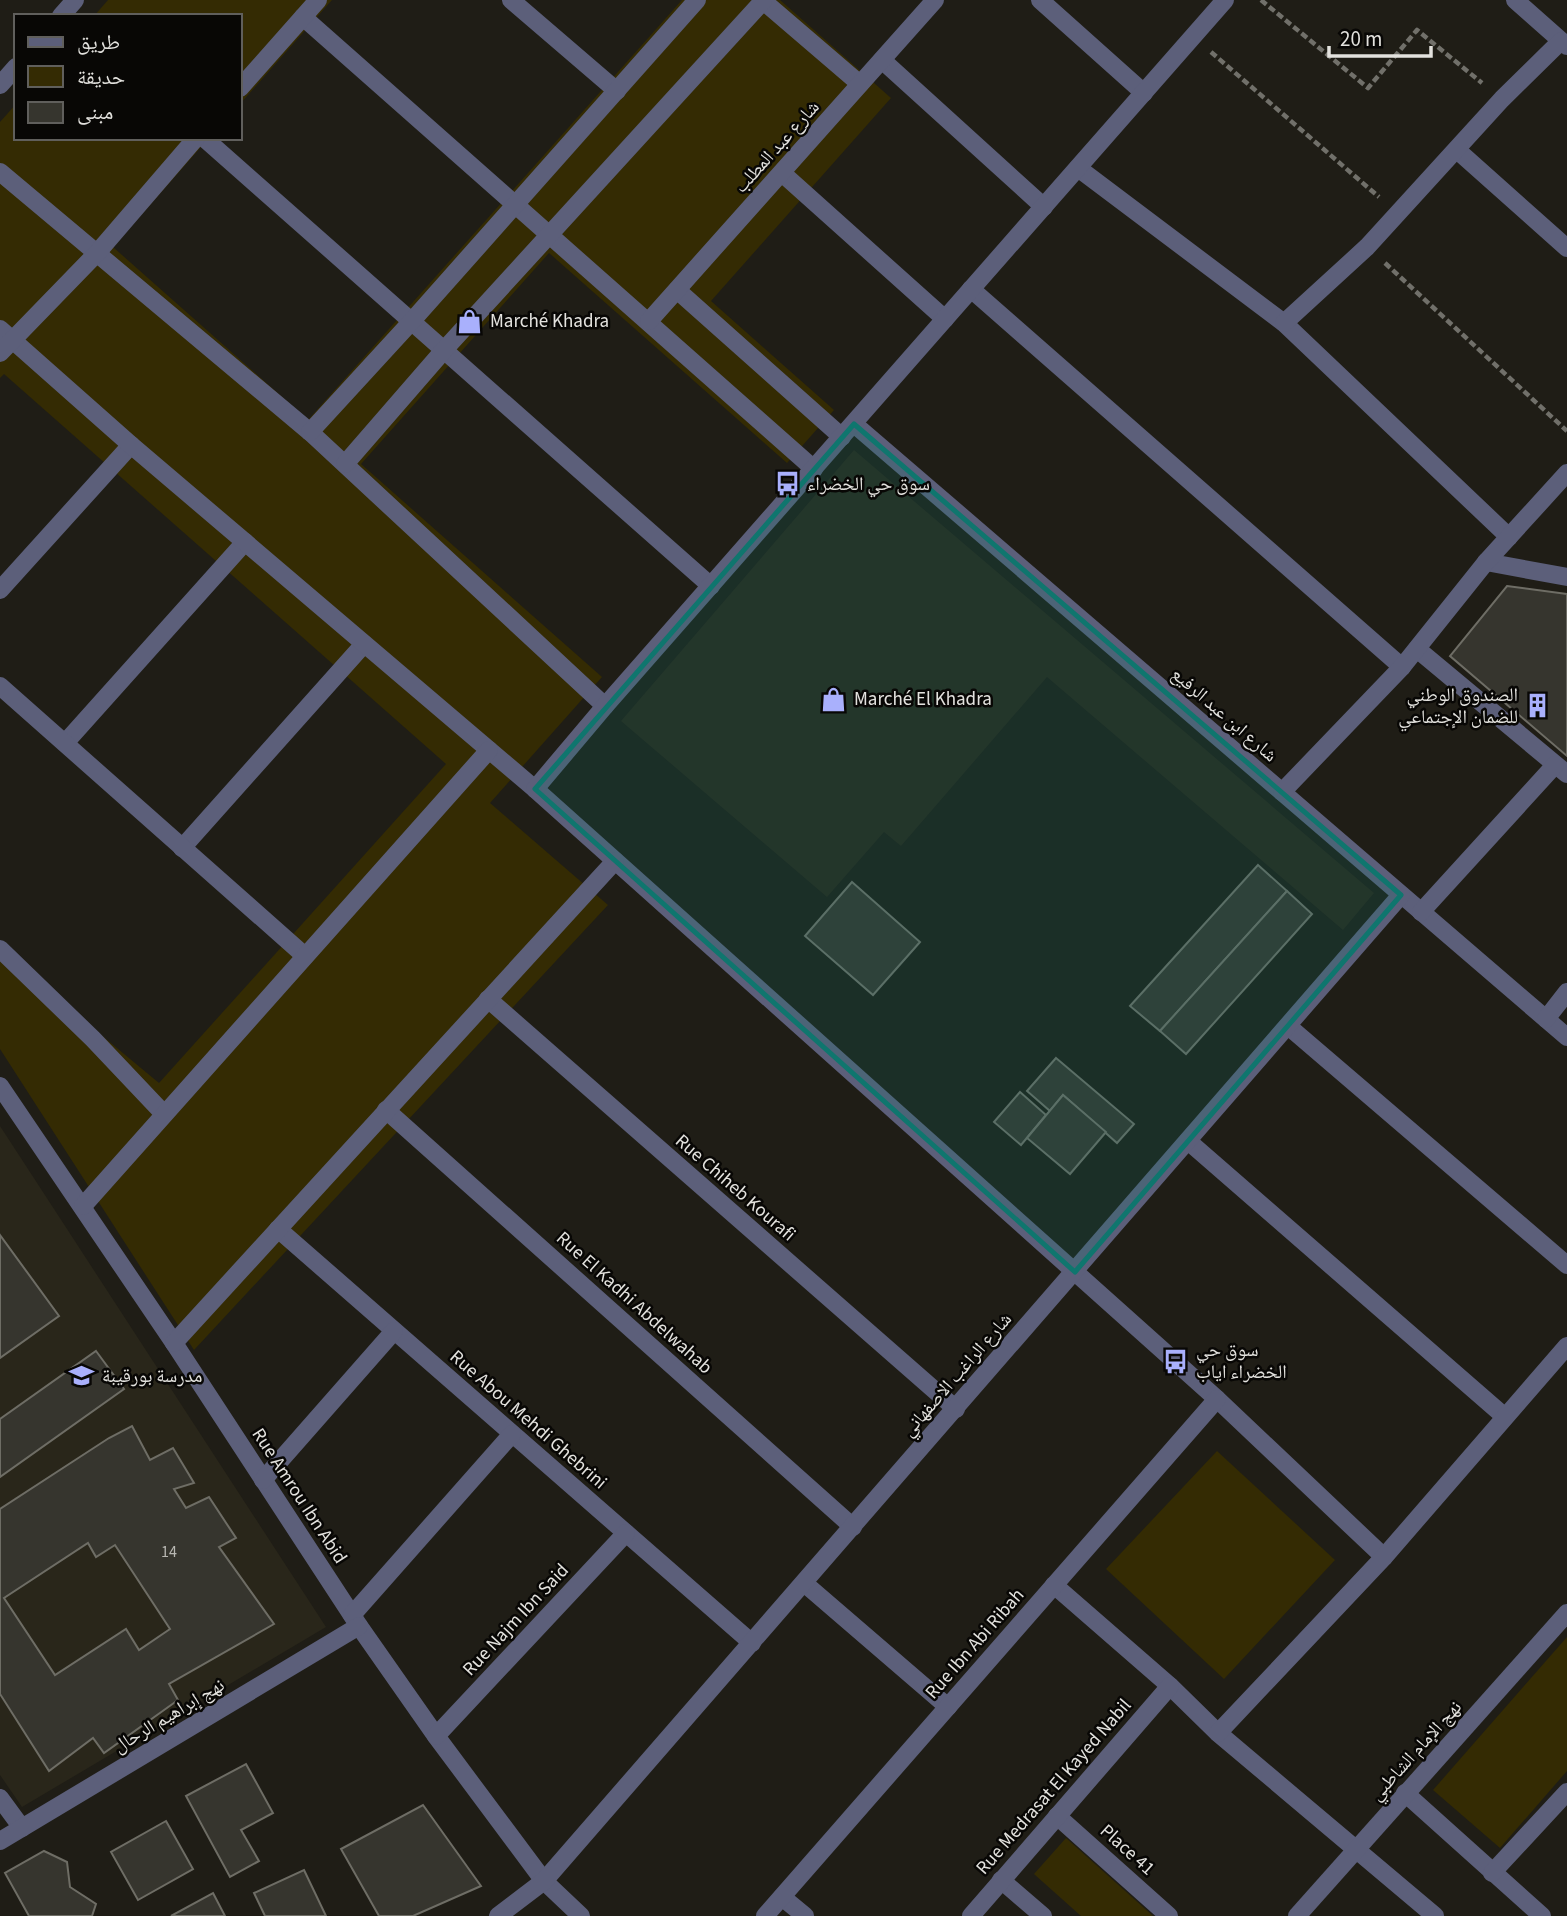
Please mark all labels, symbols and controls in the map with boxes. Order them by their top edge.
legend [14,14,242,140]
scale bar [1329,14,1430,58]
text: 20 m [1340,24,1382,54]
text: طريق [77,27,120,57]
text: حديقة [77,62,125,92]
street label: شارع عبد المطلب [728,95,826,199]
text: مبنى [77,97,113,127]
shop icon: Marché Khadra [456,307,484,335]
place label: Marché Khadra [490,308,609,335]
bus stop icon: سوق حي الخضراء [773,470,801,498]
place label: سوق حي الخضراء [807,471,930,498]
street label: شارع ابن عبد الرفيع [1165,661,1283,769]
place label: الصندوق الوطني للضمان الإجتماعي [1398,682,1518,731]
shop icon: Marché El Khadra [820,685,848,713]
place label: Marché El Khadra [854,686,992,713]
building icon: الصندوق الوطني للضمان الإجتماعي [1524,692,1552,720]
street label: Rue Chiheb Kourafi [669,1128,801,1248]
street label: Rue El Kadhi Abdelwahab [550,1225,718,1381]
street label: شارع الراغب الاصفهاني [895,1307,1019,1443]
place label: سوق حي الخضراء اياب [1196,1337,1287,1386]
street label: Rue Abou Mehdi Ghebrini [443,1344,613,1496]
bus stop icon: سوق حي الخضراء اياب [1162,1347,1190,1375]
school or university icon: مدرسة بورقيبة [68,1362,96,1390]
place label: مدرسة بورقيبة [102,1363,202,1390]
street label: Rue Amrou Ibn Abid [245,1423,353,1569]
house number: 14 [161,1541,177,1563]
street label: Rue Najm Ibn Said [457,1558,575,1682]
street label: Rue Ibn Abi Ribah [919,1583,1031,1705]
street label: نهج إبراهيم الرحال [108,1672,230,1760]
street label: Rue Medrasat El Kayed Nabil [970,1693,1138,1881]
street label: نهج الإمام الشاطبي [1363,1695,1469,1808]
street label: Place 41 [1094,1818,1160,1882]

